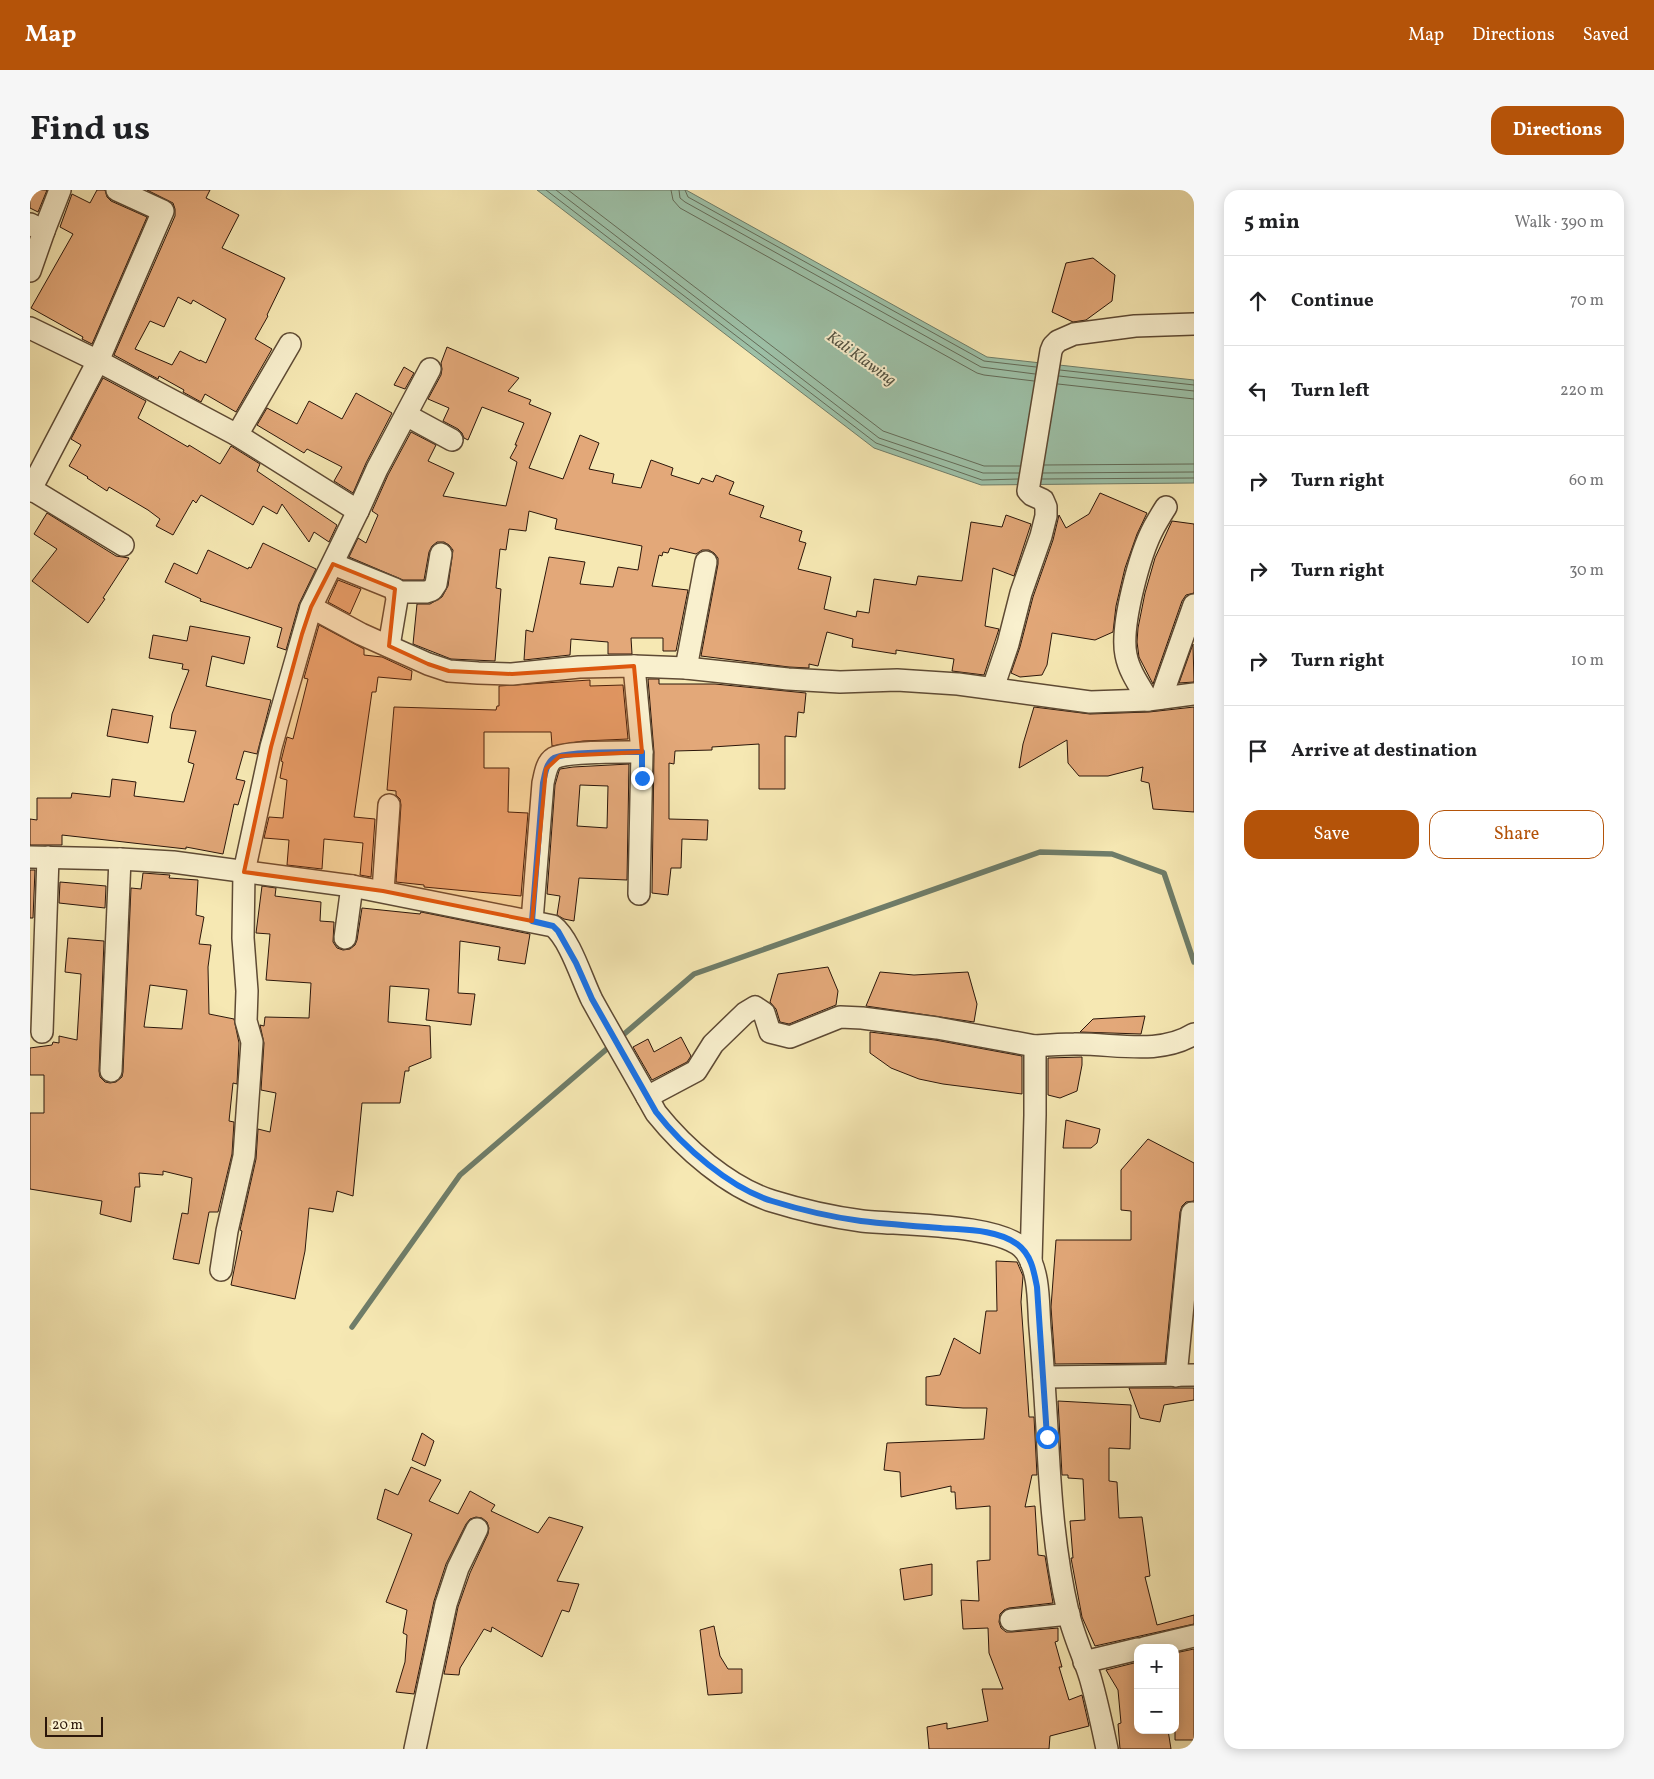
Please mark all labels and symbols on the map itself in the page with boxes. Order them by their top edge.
water label: Kali Klawing [822,326,900,392]
route end [631,767,654,790]
route start [1036,1426,1059,1449]
scale bar [45,1714,102,1737]

